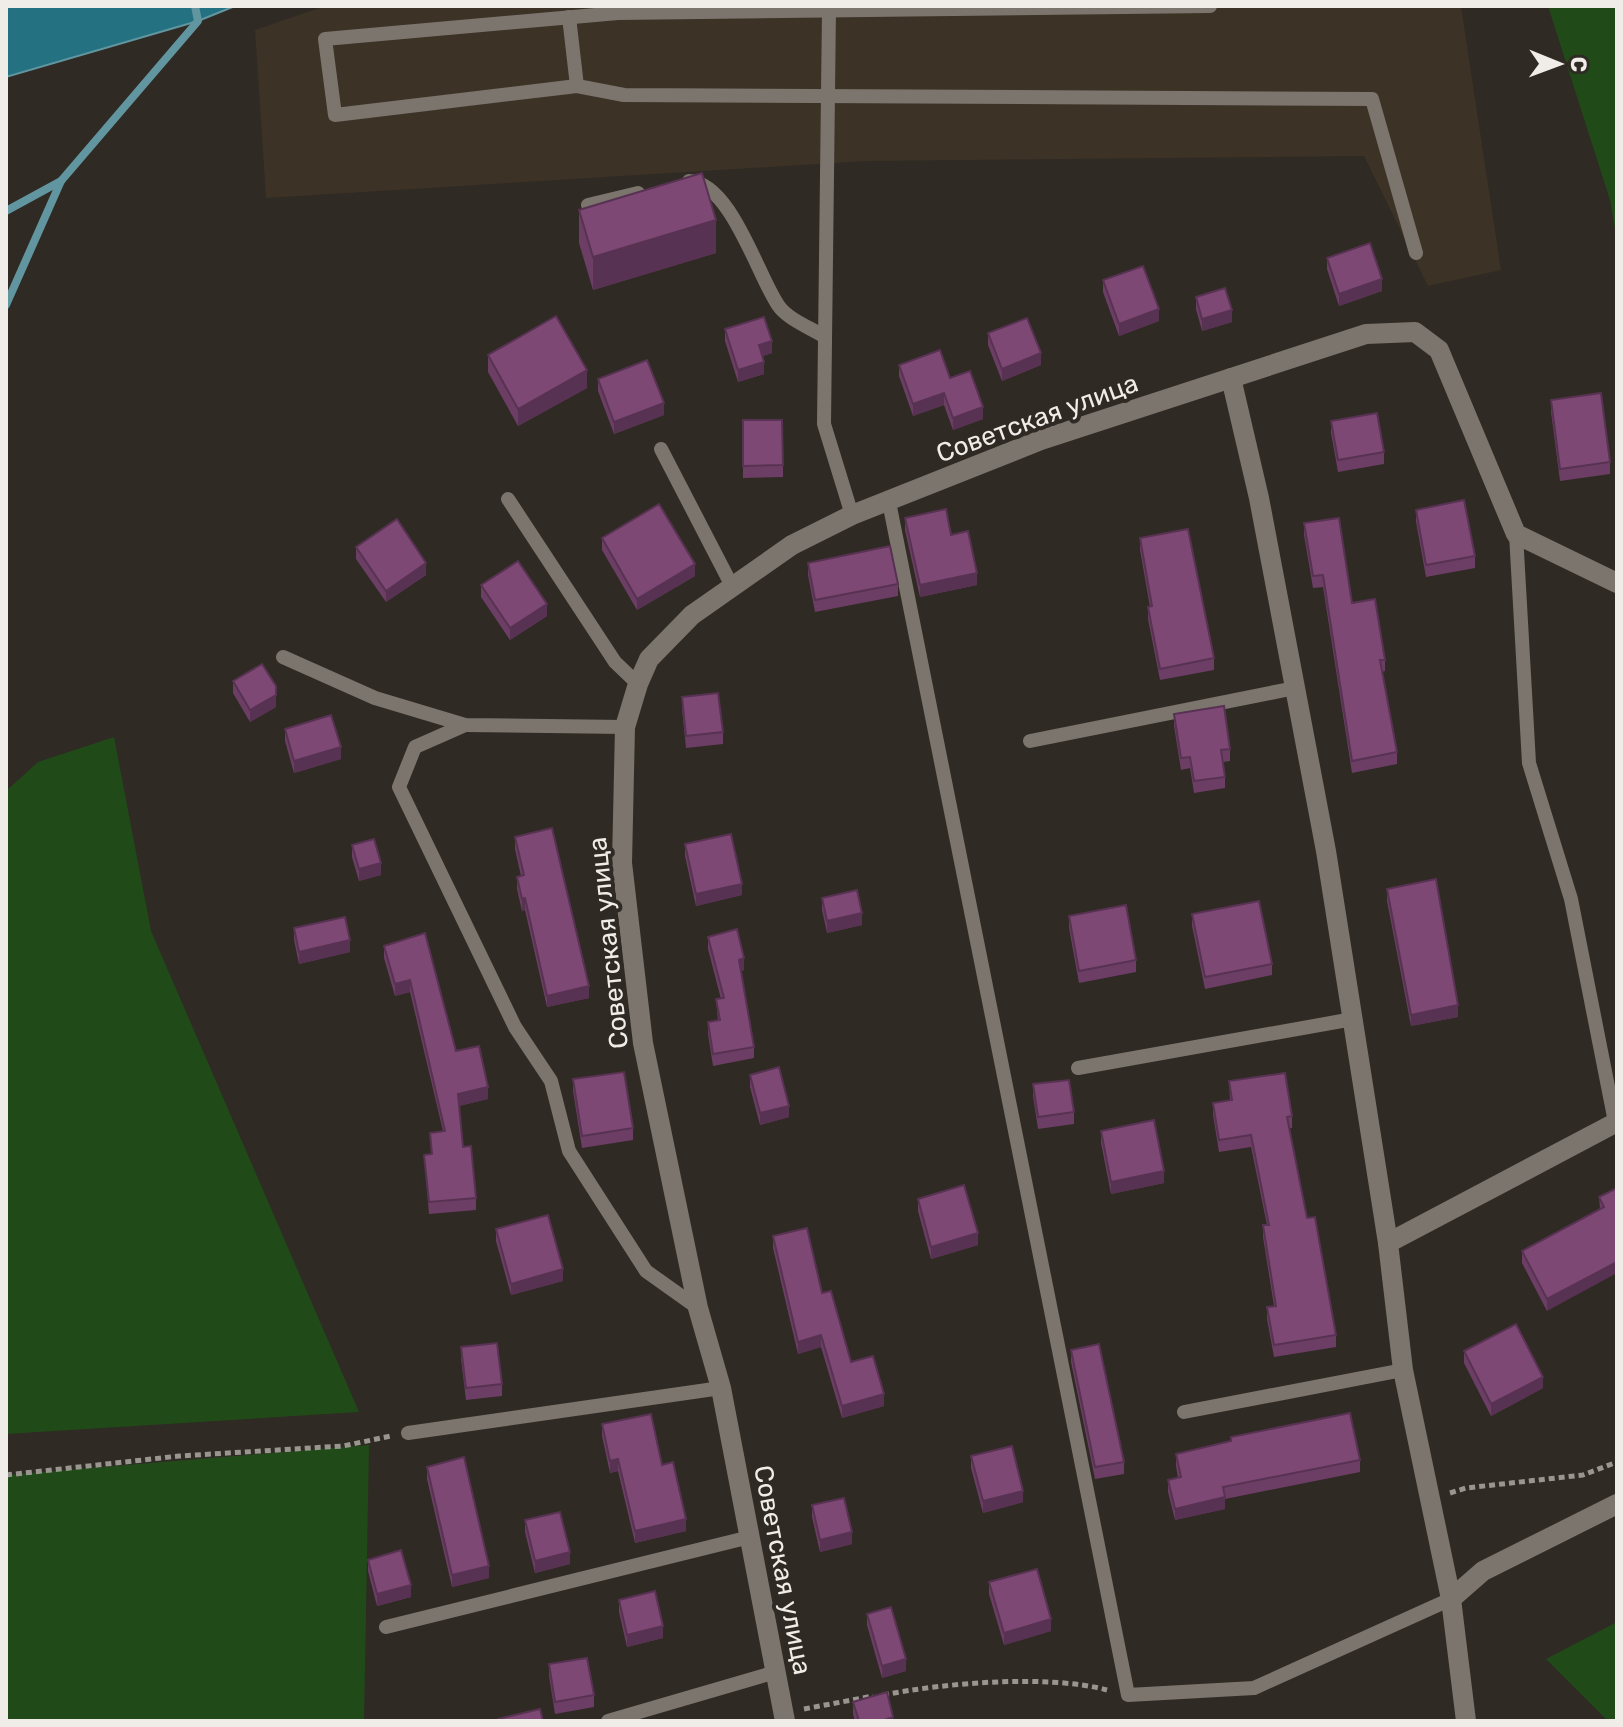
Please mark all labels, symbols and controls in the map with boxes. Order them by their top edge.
north arrow [1519,24,1599,104]
text: С [1565,56,1592,72]
street label: Советская улица [932,368,1142,469]
street label: Советская улица [582,836,635,1050]
street label: Советская улица [747,1463,818,1677]

